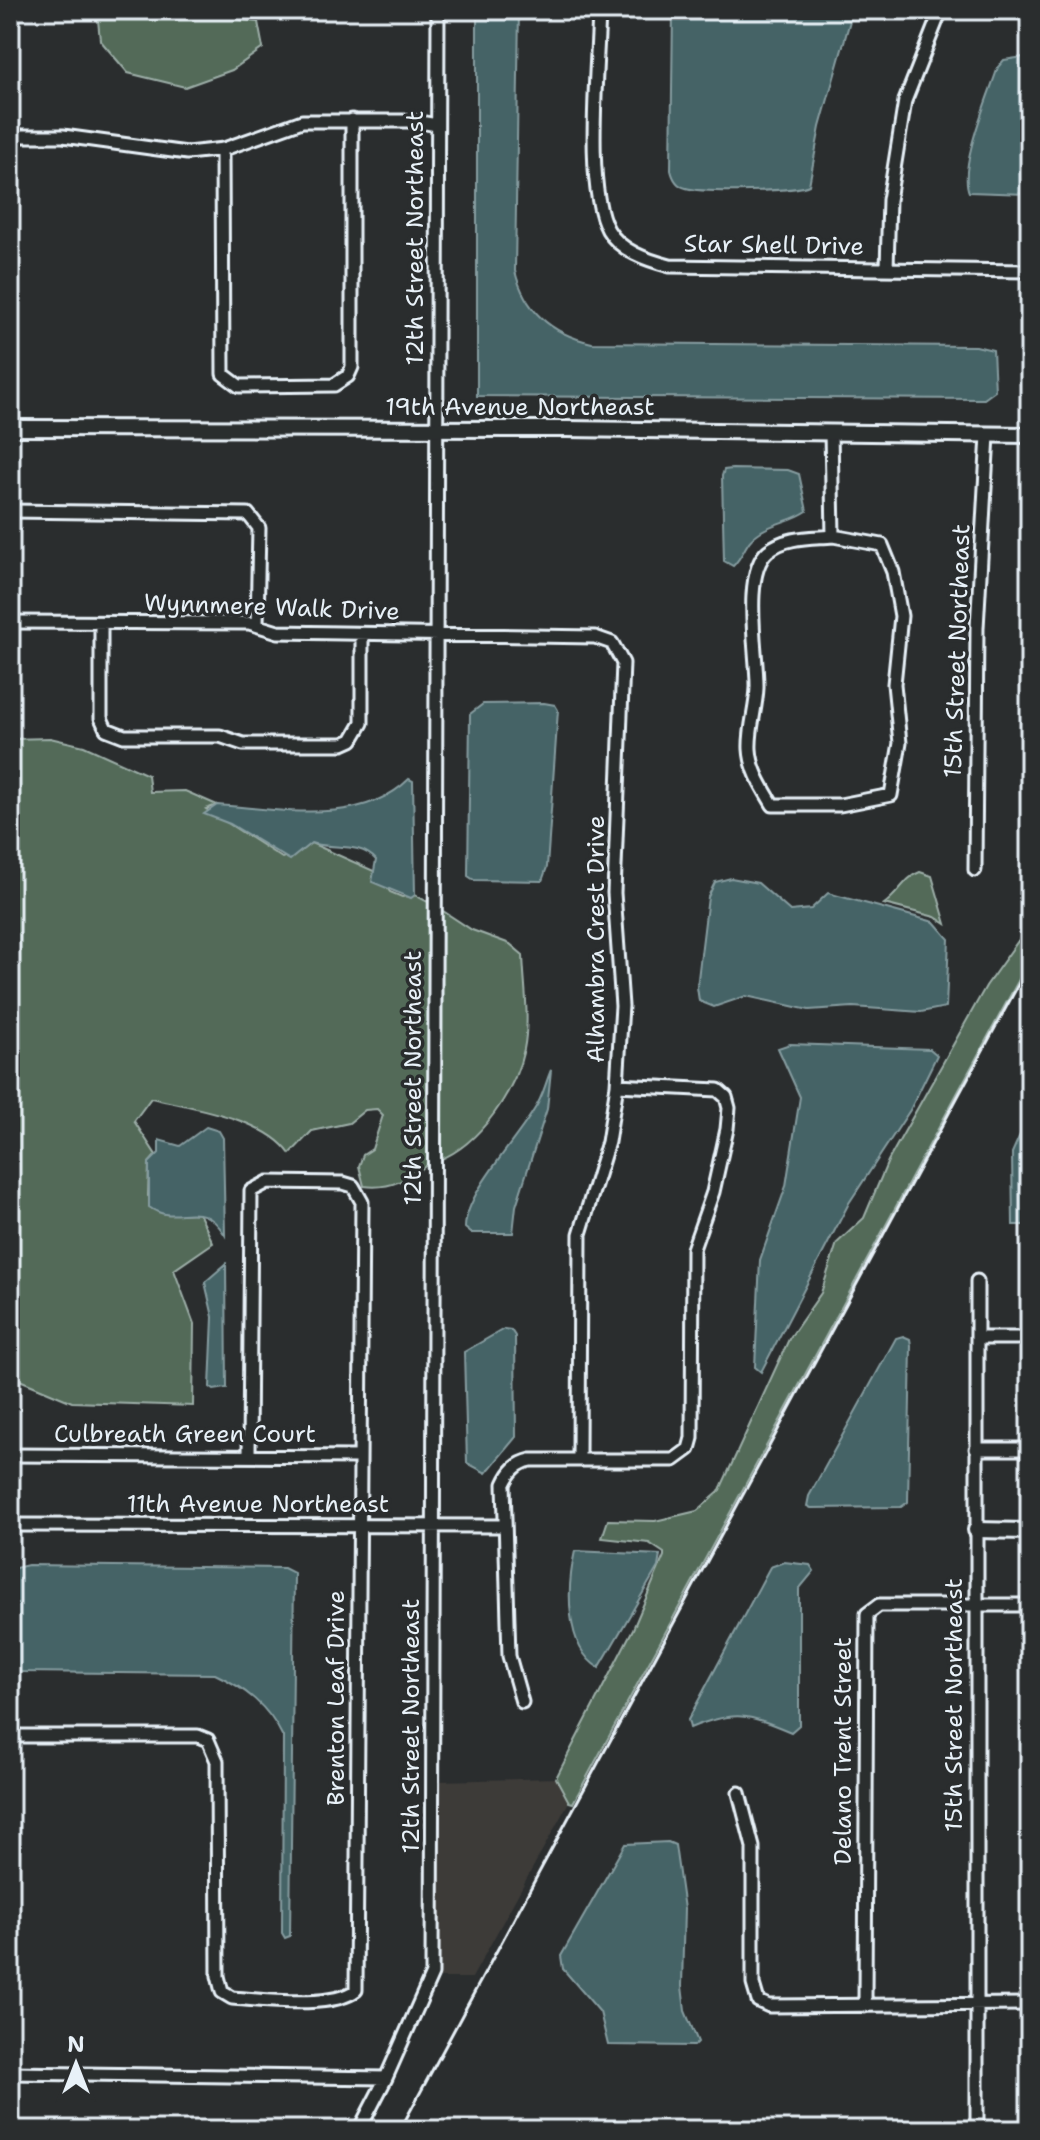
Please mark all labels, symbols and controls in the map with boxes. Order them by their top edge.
street label: 12th Street Northeast [399,111,431,365]
street label: Star Shell Drive [684,227,864,263]
street label: 19th Avenue Northeast [385,391,655,423]
street label: 15th Street Northeast [937,523,977,779]
street label: Wynnmere Walk Drive [144,587,400,627]
street label: Alhambra Crest Drive [580,815,612,1063]
street label: 12th Street Northeast [397,951,429,1205]
street label: Culbreath Green Court [54,1418,316,1450]
street label: 11th Avenue Northeast [127,1488,389,1520]
street label: 15th Street Northeast [938,1578,970,1832]
street label: Brenton Leaf Drive [320,1590,352,1806]
street label: 12th Street Northeast [395,1599,427,1853]
street label: Delano Trent Street [827,1637,859,1865]
north arrow [36,2024,116,2104]
text: N [67,2030,85,2059]

